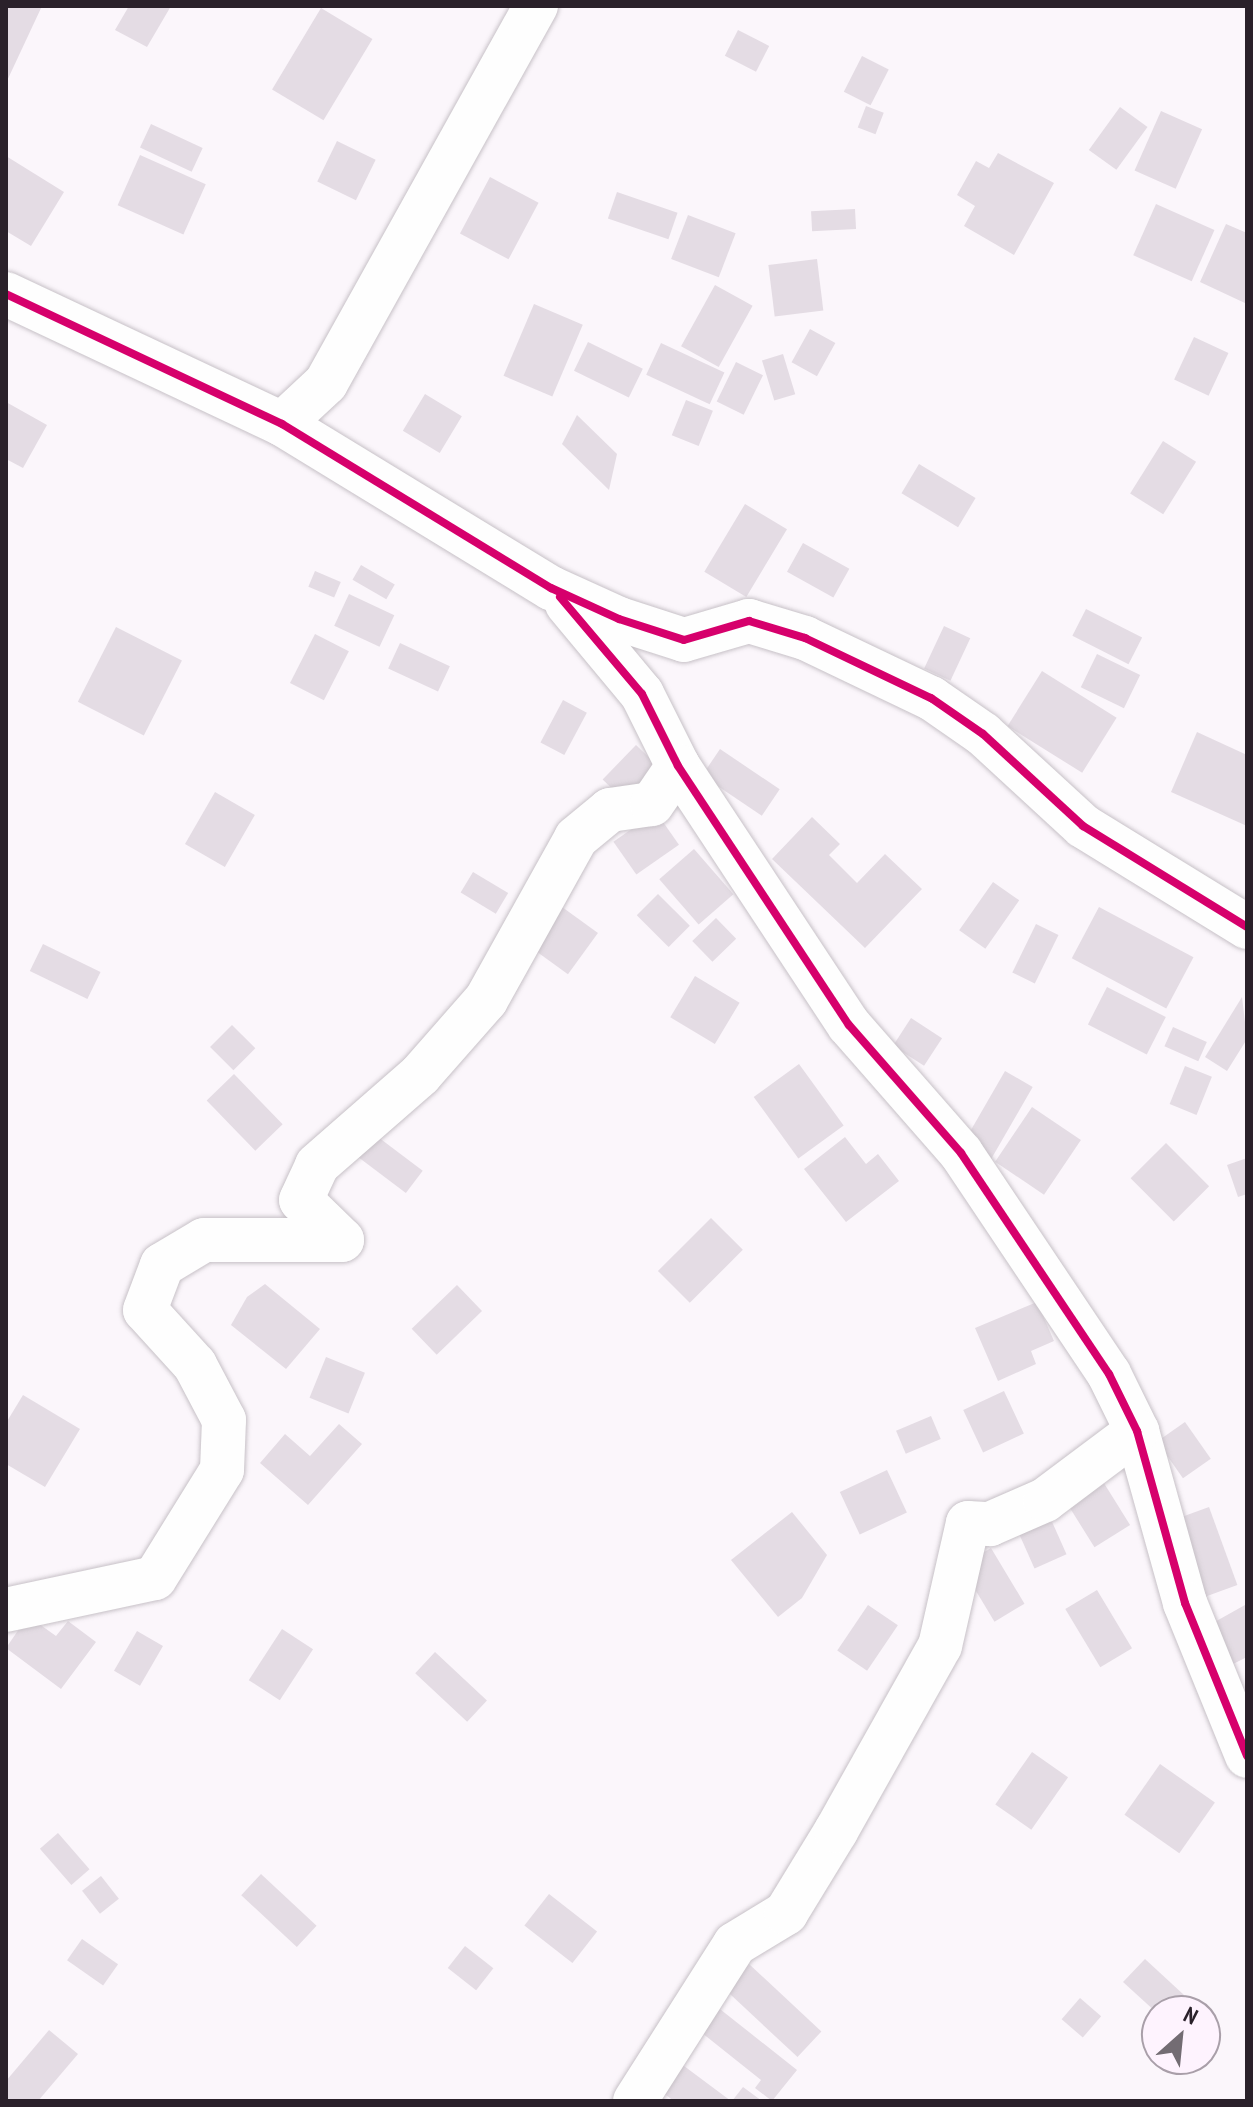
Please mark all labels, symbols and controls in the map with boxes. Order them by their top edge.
north arrow [1141,1995,1221,2075]
text: N [1179,2000,1203,2031]

